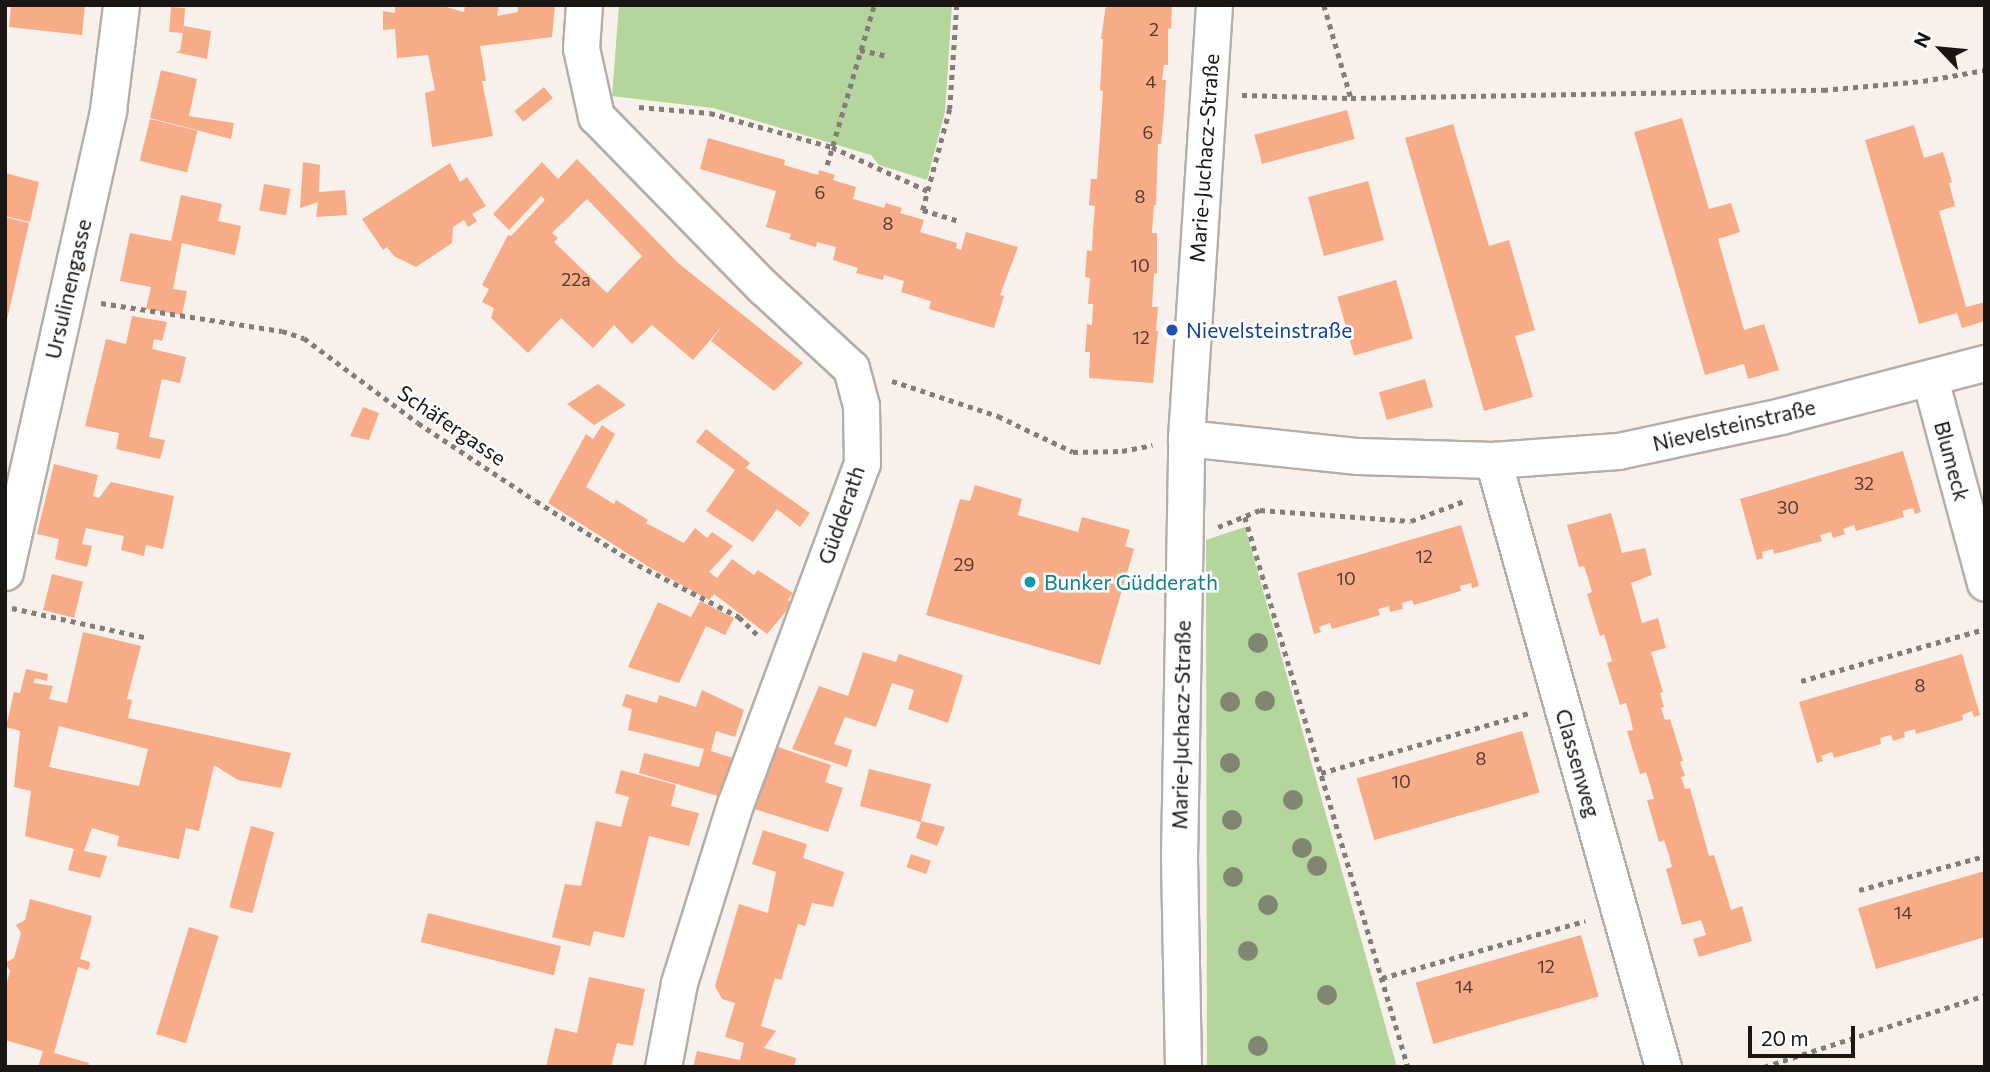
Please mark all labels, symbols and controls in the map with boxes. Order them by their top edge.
north arrow [1906,14,1976,84]
house number: 2 [1149,18,1159,40]
text: N [1908,28,1935,51]
street label: Marie-Juchacz-Straße [1184,53,1224,263]
house number: 4 [1146,70,1156,92]
house number: 6 [1143,121,1153,143]
house number: 6 [815,181,825,203]
house number: 8 [1135,185,1145,207]
house number: 8 [883,212,893,234]
street label: Ursulinengasse [40,217,96,361]
house number: 10 [1130,254,1150,276]
house number: 22a [561,268,591,290]
place label: Nievelsteinstraße [1186,317,1352,343]
marker: Nievelsteinstraße [1164,322,1180,338]
house number: 12 [1132,326,1150,348]
street label: Schäfergasse [393,380,511,470]
street label: Nievelsteinstraße [1650,394,1818,456]
street label: Blumeck [1929,418,1975,504]
street label: Güdderath [812,463,870,567]
house number: 32 [1854,472,1874,494]
house number: 30 [1777,496,1799,518]
house number: 12 [1415,545,1433,567]
house number: 29 [954,553,974,575]
house number: 10 [1336,567,1356,589]
place label: Bunker Güdderath [1044,569,1218,595]
marker: Bunker Güdderath [1022,574,1038,590]
street label: Marie-Juchacz-Straße [1167,620,1195,830]
house number: 8 [1915,674,1925,696]
street label: Classenweg [1551,706,1605,820]
house number: 8 [1476,747,1486,769]
house number: 10 [1391,770,1411,792]
house number: 14 [1894,901,1912,923]
house number: 12 [1537,955,1555,977]
house number: 14 [1455,975,1473,997]
scale bar [1752,1012,1859,1056]
text: 20 m [1761,1025,1809,1050]

